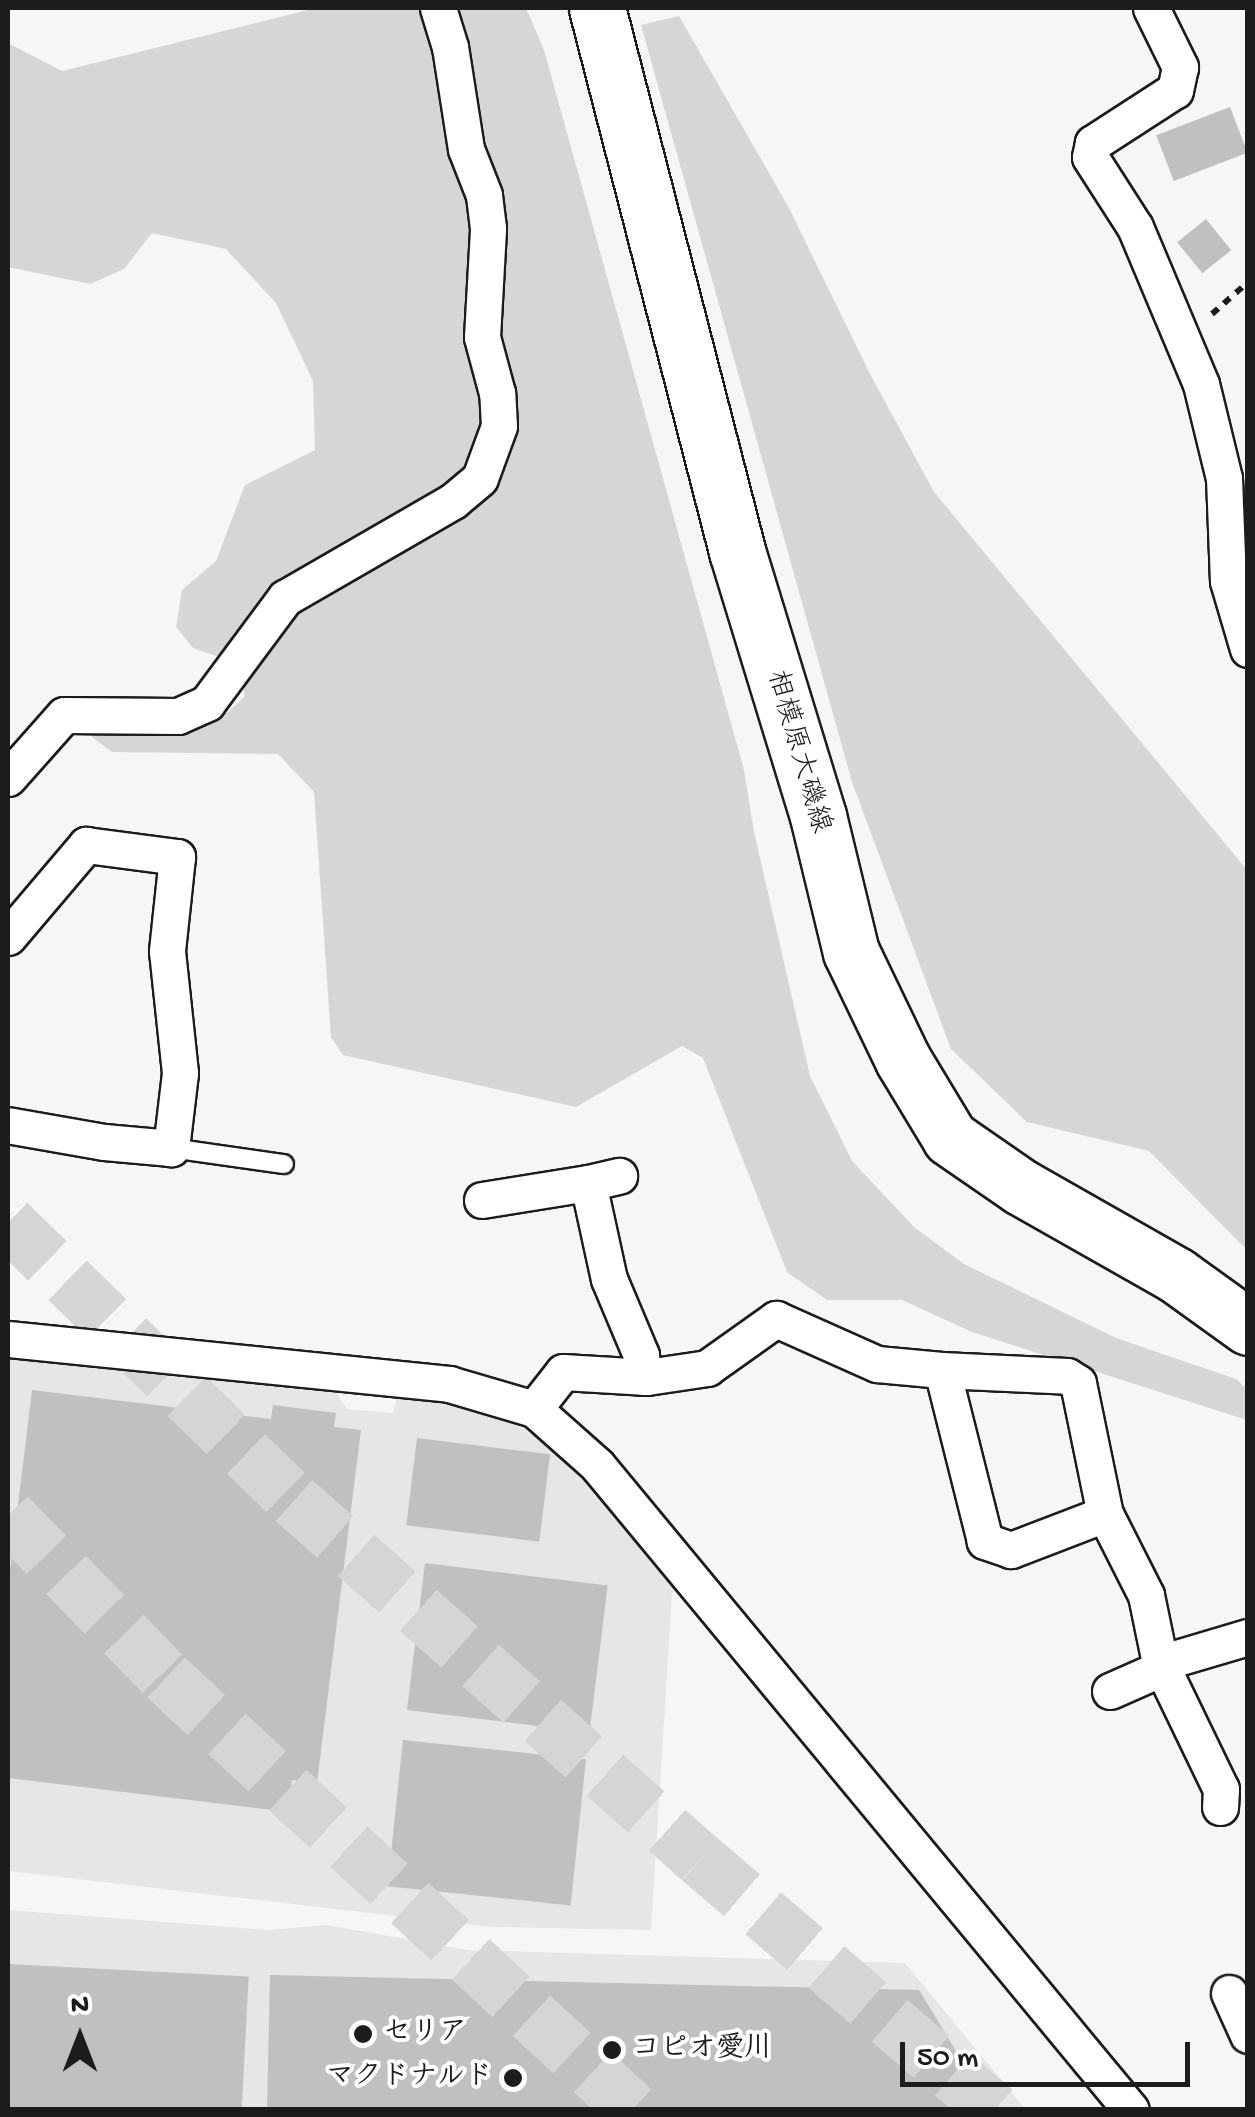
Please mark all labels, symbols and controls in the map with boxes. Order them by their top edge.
street label: 相模原大磯線 [758,667,836,837]
north arrow [30,1987,130,2087]
text: N [71,1990,89,2023]
place label: セリア [383,2017,467,2051]
scale bar [905,2022,1195,2084]
marker: セリア [352,2023,374,2045]
place label: コピオ愛川 [632,2033,772,2067]
marker: コピオ愛川 [601,2039,623,2061]
text: 50 m [917,2042,978,2077]
place label: マクドナルド [325,2061,493,2095]
marker: マクドナルド [502,2067,524,2089]

